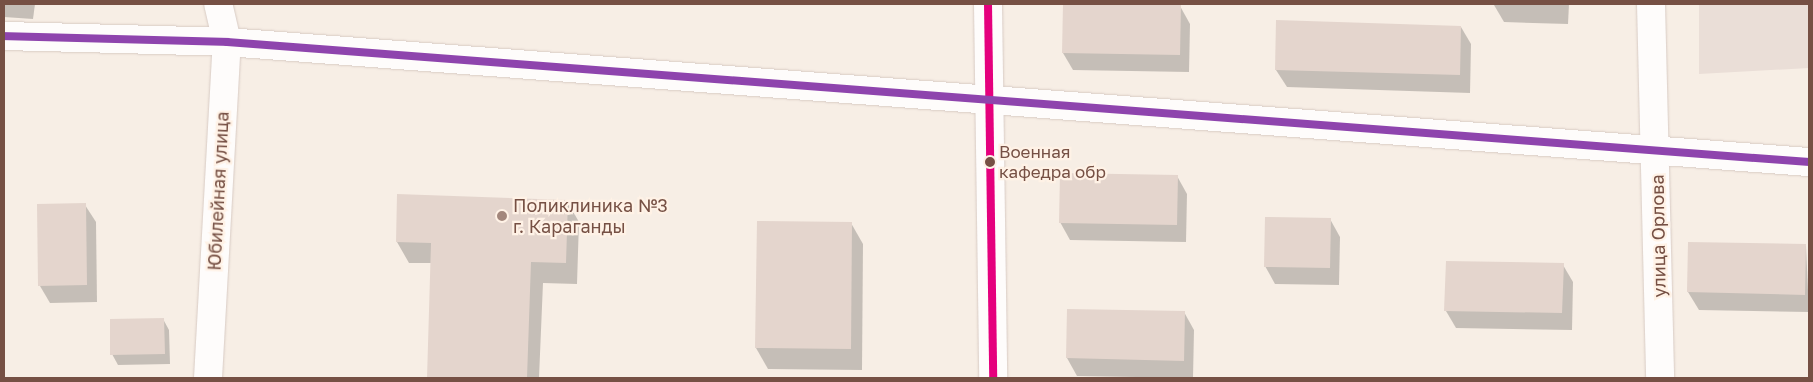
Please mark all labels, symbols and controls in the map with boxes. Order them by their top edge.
street label: Юбилейная улица [203,111,233,271]
place label: Военная кафедра обр [999,142,1106,182]
marker: Военная кафедра обр [985,157,995,167]
street label: улица Орлова [1646,174,1670,298]
place label: Поликлиника №3 г. Караганды [513,195,668,238]
marker: Поликлиника №3 г. Караганды [495,209,509,223]

